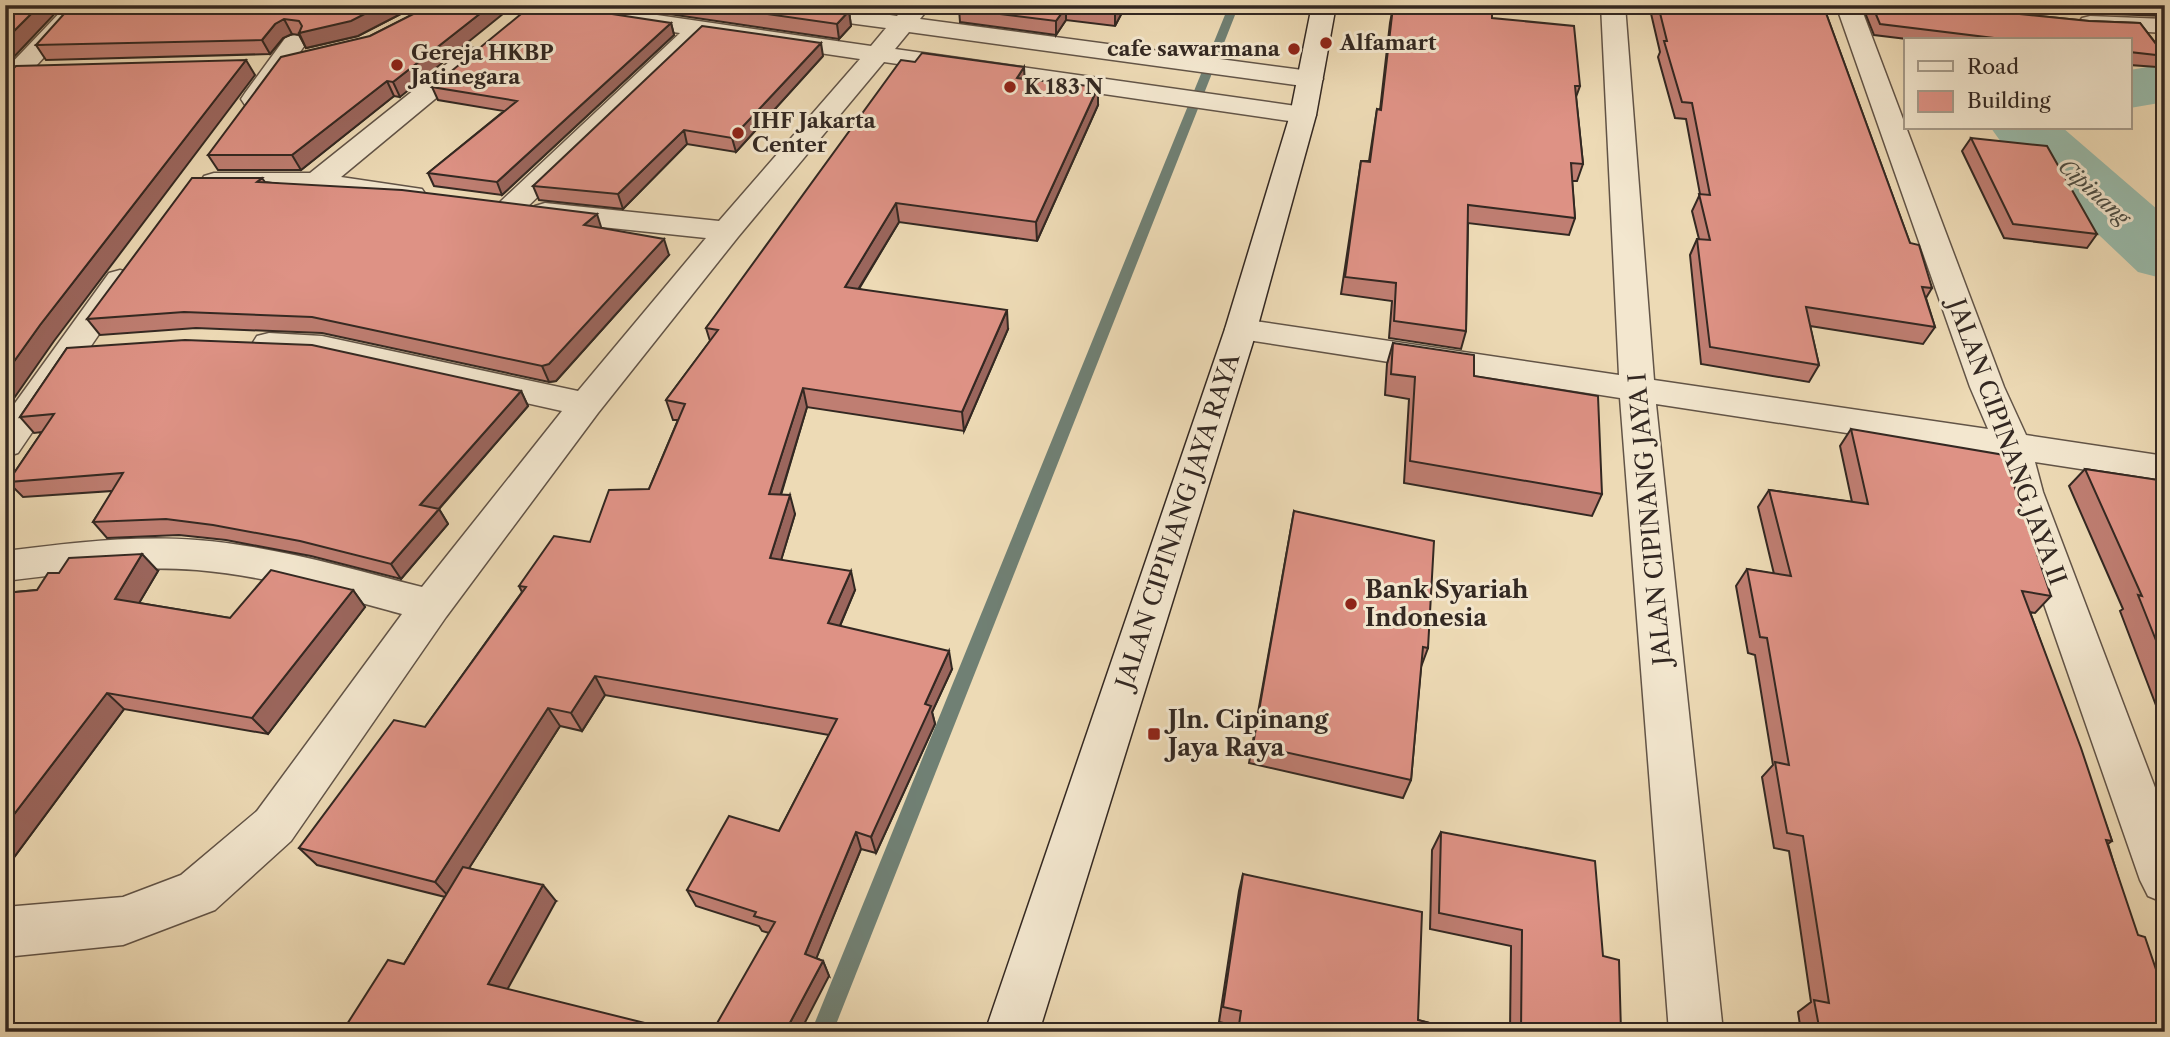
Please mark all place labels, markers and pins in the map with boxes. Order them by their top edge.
place label: Alfamart [1339,30,1437,55]
marker: Alfamart [1318,35,1334,51]
place label: cafe sawarmana [1107,36,1281,61]
place label: Gereja HKBP Jatinegara [407,40,554,89]
marker: cafe sawarmana [1286,41,1302,57]
marker: Gereja HKBP Jatinegara [389,57,405,73]
place label: K 183 N [1024,74,1103,99]
marker: K 183 N [1002,79,1018,95]
place label: IHF Jakarta Center [752,108,876,157]
marker: IHF Jakarta Center [730,125,746,141]
place label: Bank Syariah Indonesia [1365,575,1529,632]
marker: Bank Syariah Indonesia [1343,596,1359,612]
place label: Jln. Cipinang Jaya Raya [1164,705,1330,762]
marker: Jln. Cipinang Jaya Raya [1146,726,1162,742]

